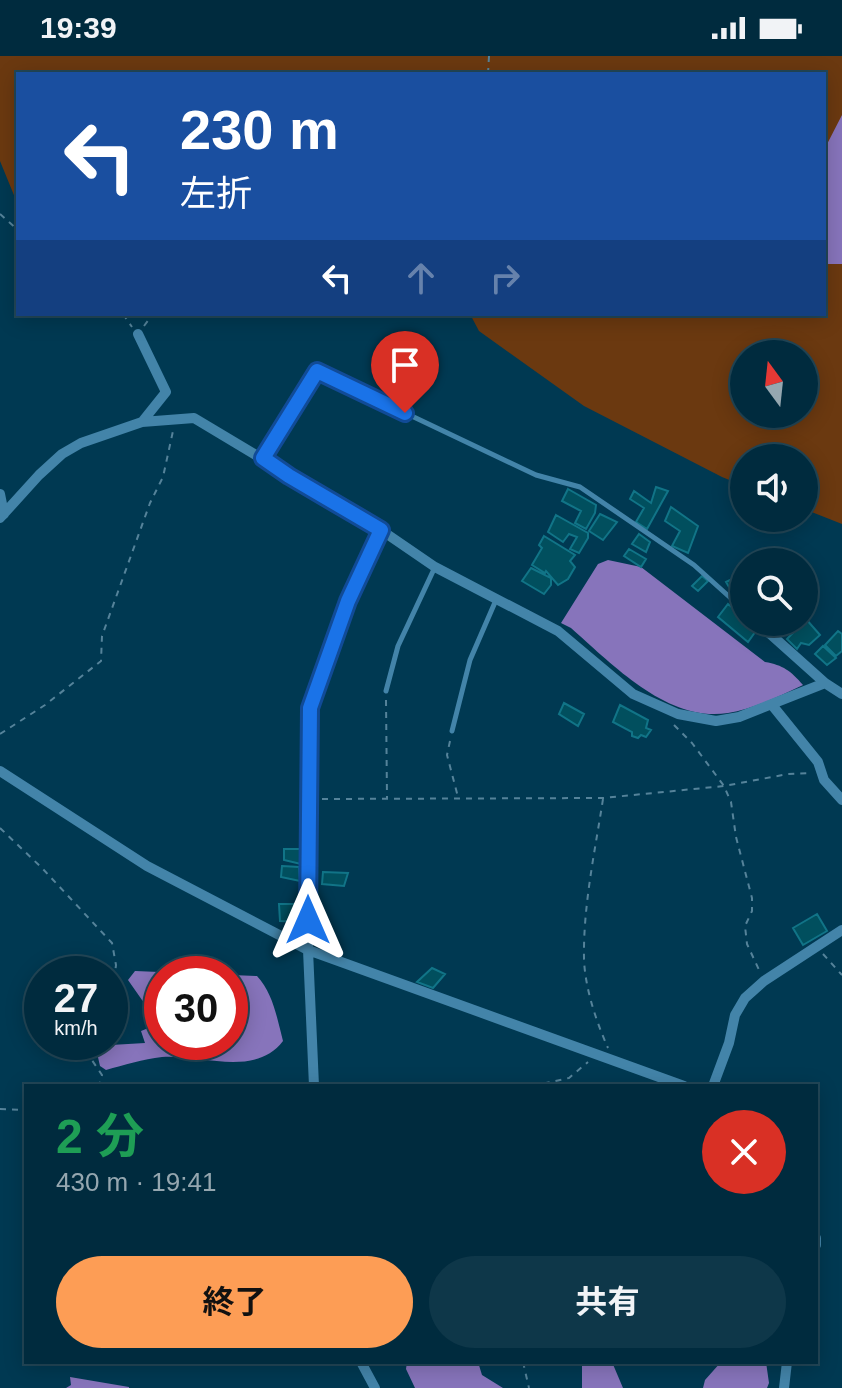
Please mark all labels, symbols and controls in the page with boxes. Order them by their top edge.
text: 19:39 [40,11,117,44]
text: 230 m [180,98,339,161]
icon: left [48,104,152,208]
text: 左折 [180,173,252,214]
icon: left [315,256,359,300]
icon: ahead [399,256,443,300]
icon: right [483,256,527,300]
pin [371,331,439,413]
north arrow [730,340,818,428]
map controls [730,340,818,636]
icon: arrive [383,343,427,387]
button: sound [730,444,818,532]
button: search [730,548,818,636]
position arrow [266,878,350,962]
speed limit sign: 30 [144,956,248,1060]
text: 27 [54,976,98,1020]
text: km/h [54,1017,98,1039]
text: 2 分 [56,1110,144,1163]
button: close [702,1110,786,1194]
text: 430 m · 19:41 [56,1167,216,1197]
button: 終了 [56,1256,413,1348]
button: 共有 [429,1256,786,1348]

